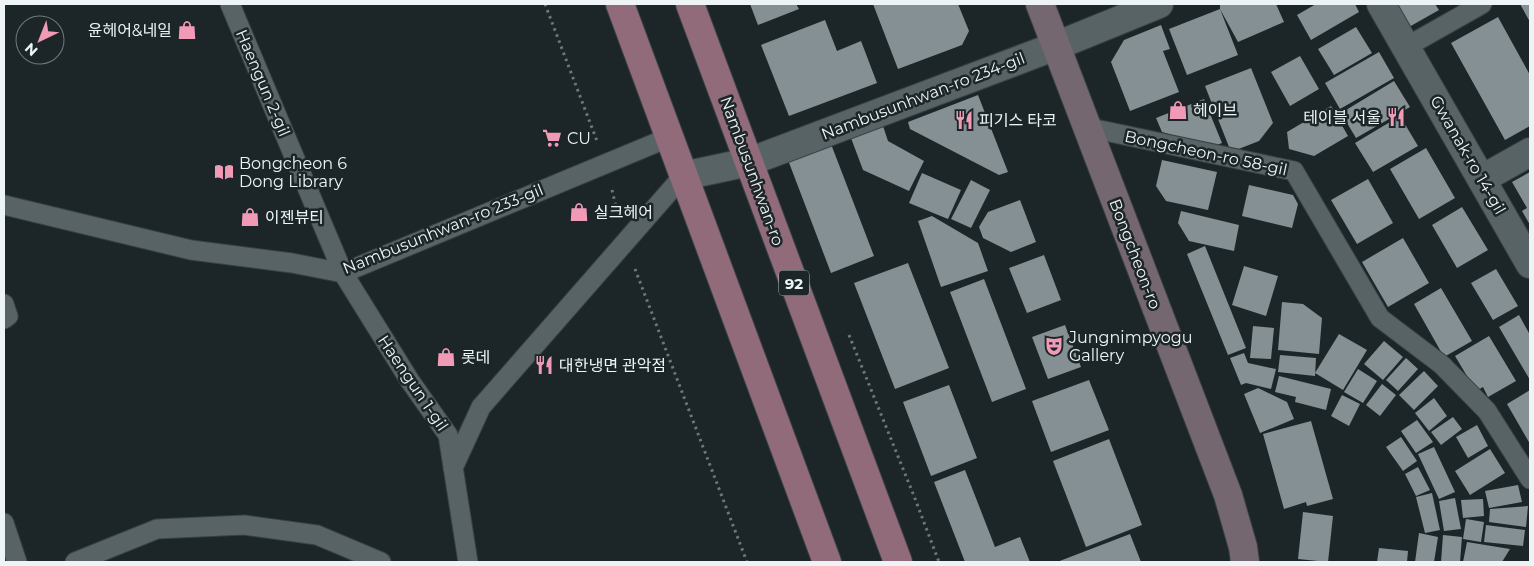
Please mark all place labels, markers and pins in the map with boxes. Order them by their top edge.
shop icon: 윤헤어&네일 [176,19,198,41]
place label: 윤헤어&네일 [88,21,172,40]
shop icon: 헤이브 [1167,99,1189,121]
place label: 헤이브 [1193,101,1237,120]
restaurant icon: 테이블 서울 [1385,106,1407,128]
place label: 테이블 서울 [1303,108,1381,127]
restaurant icon: 피기스 타코 [953,109,975,131]
place label: 피기스 타코 [979,111,1057,130]
supermarket icon: CU [541,127,563,149]
place label: CU [567,129,591,148]
place label: Bongcheon 6 Dong Library [239,154,347,191]
library icon: Bongcheon 6 Dong Library [213,161,235,183]
shop icon: 실크헤어 [568,201,590,223]
place label: 실크헤어 [594,203,653,222]
shop icon: 이젠뷰티 [239,206,261,228]
place label: 이젠뷰티 [265,208,324,227]
place label: Jungnimpyogu Gallery [1068,328,1192,365]
theatre icon: Jungnimpyogu Gallery [1043,335,1065,357]
shop icon: 롯데 [435,346,457,368]
place label: 롯데 [461,348,490,367]
restaurant icon: 대한냉면 관악점 [533,354,555,376]
place label: 대한냉면 관악점 [559,356,666,375]

